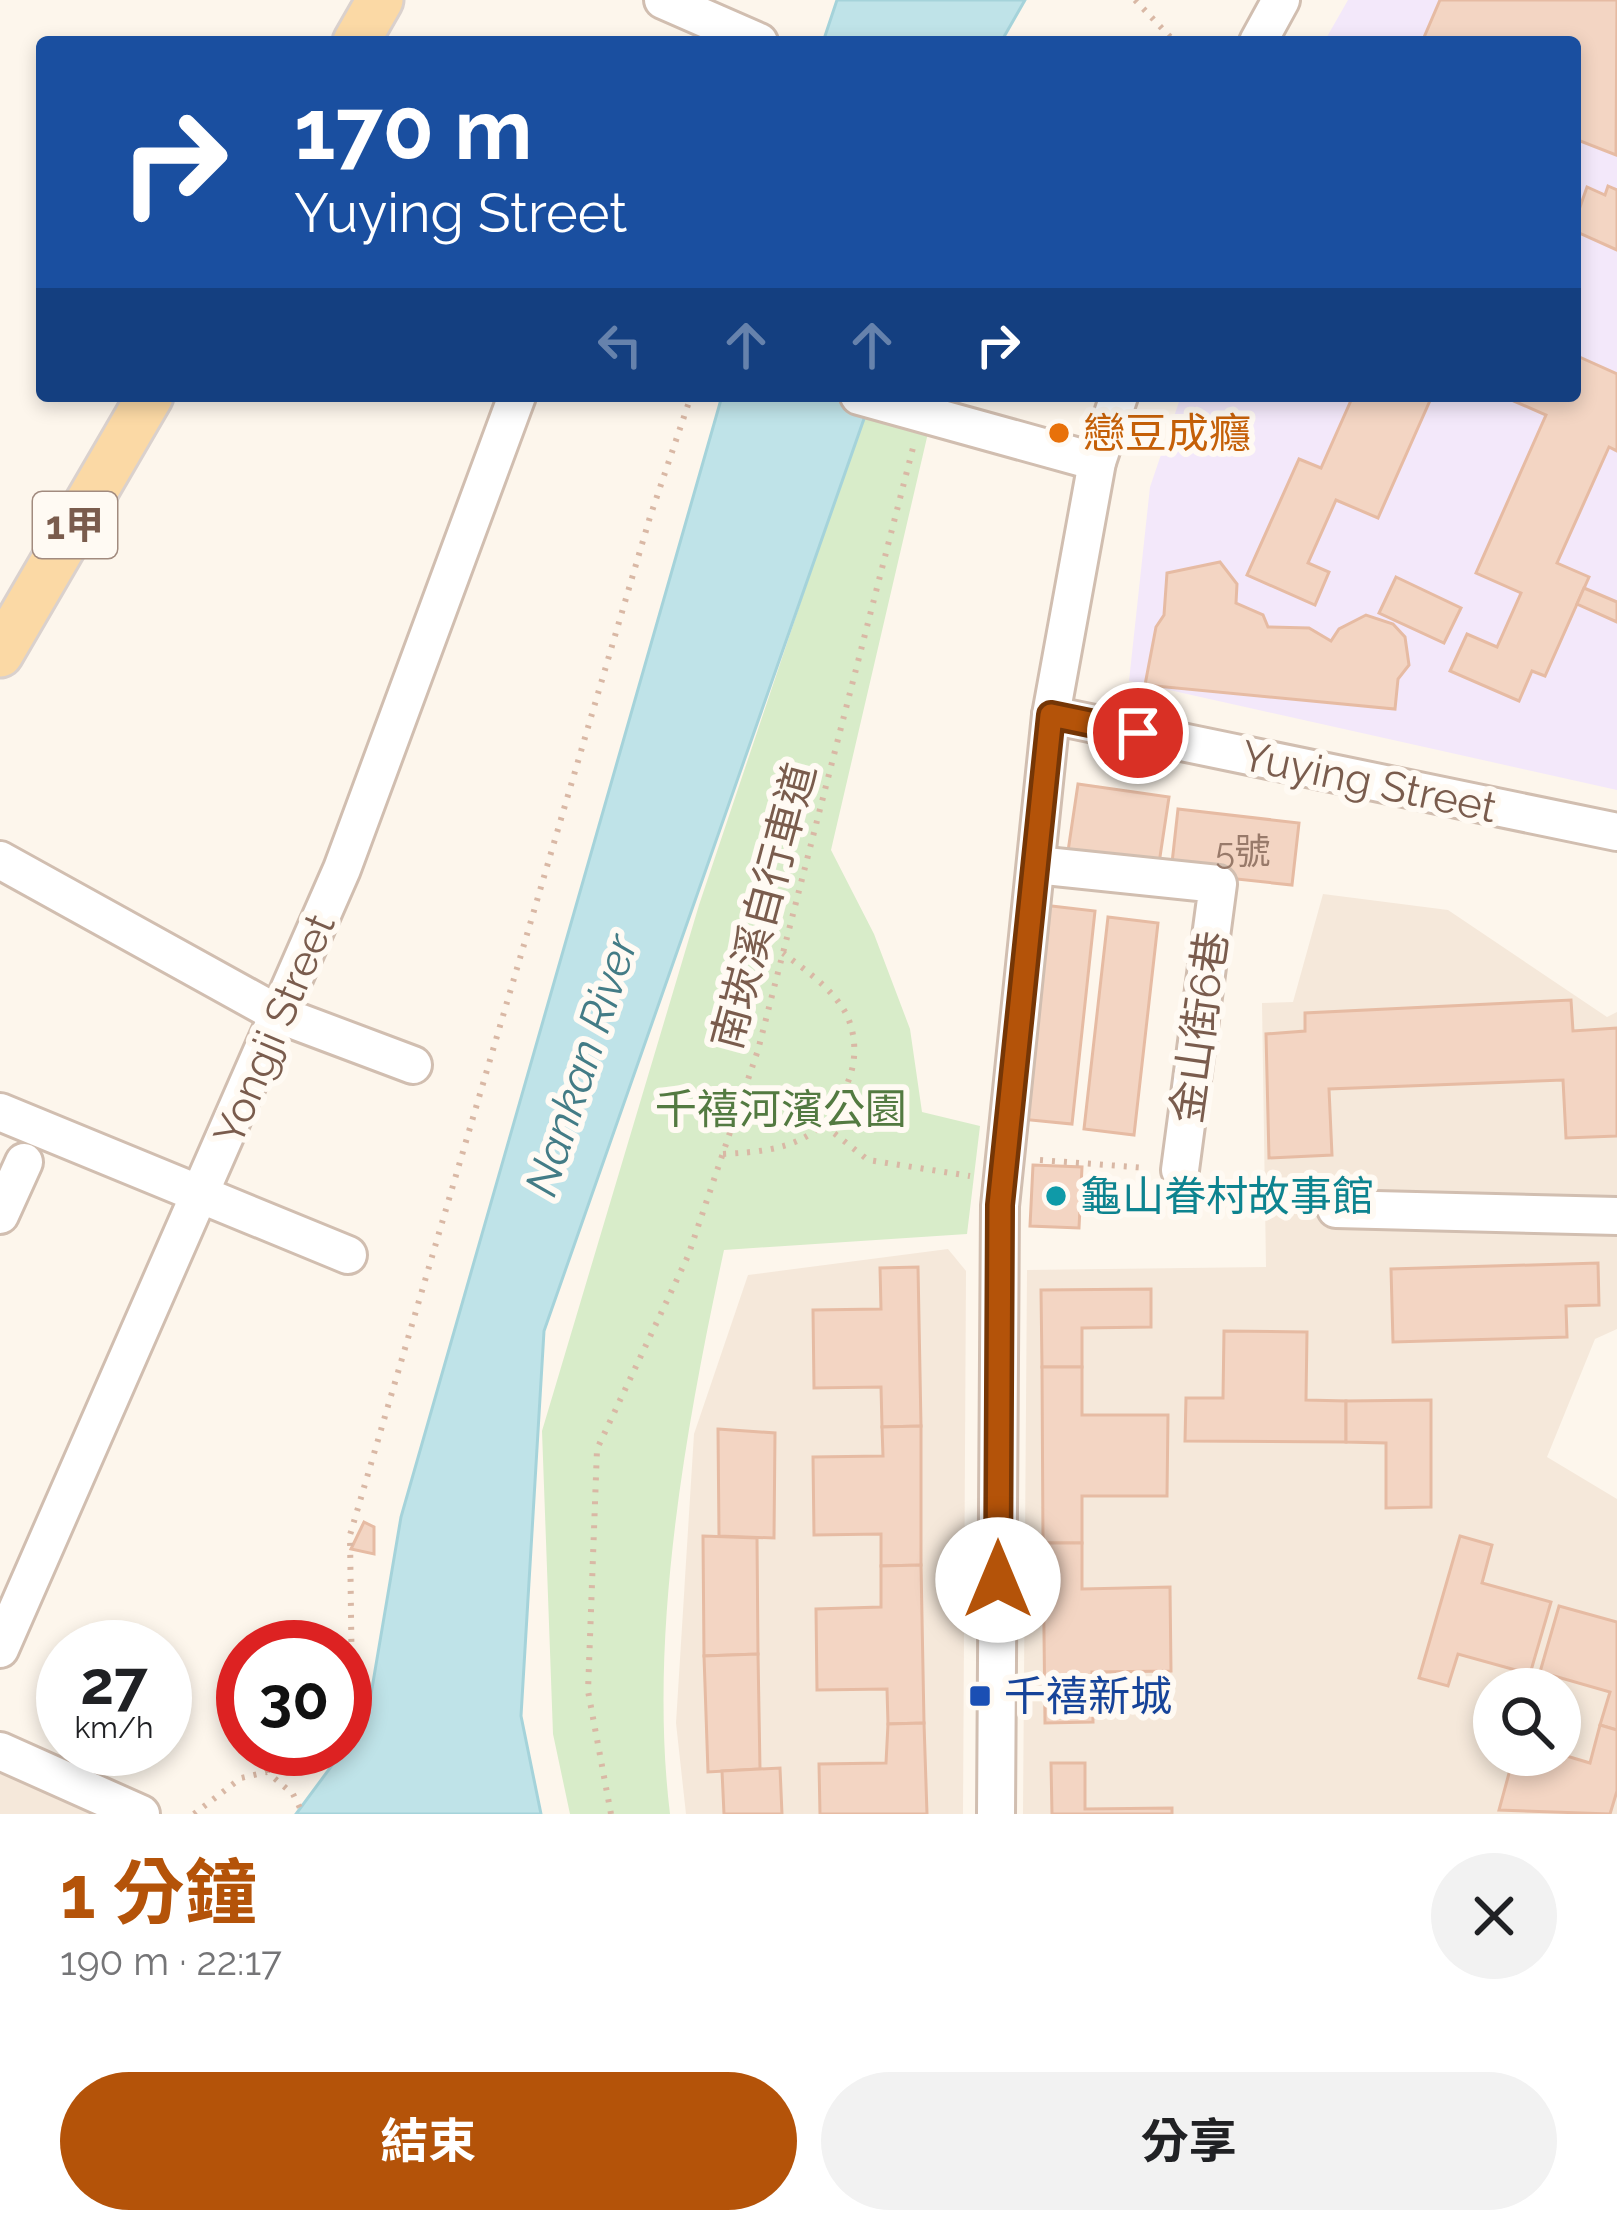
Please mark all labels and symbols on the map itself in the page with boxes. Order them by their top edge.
place label: 戀豆成癮 [1083,409,1251,458]
marker: 戀豆成癮 [1046,420,1072,446]
road number: 1甲 [33,492,117,558]
pin [1087,682,1189,784]
street label: Yuying Street [1237,731,1501,832]
street label: 南崁溪自行車道 [702,758,825,1054]
house number: 5號 [1215,830,1271,872]
street label: Yongji Street [204,907,345,1152]
water label: Nankan River [514,927,649,1202]
street label: 金山街6巷 [1162,928,1237,1126]
park label: 千禧河濱公園 [655,1085,907,1134]
place label: 龜山眷村故事館 [1080,1172,1374,1221]
marker: 龜山眷村故事館 [1043,1183,1069,1209]
position arrow [935,1517,1061,1643]
speed limit sign: 30 [216,1620,372,1776]
place label: 千禧新城 [1004,1672,1172,1721]
marker: 千禧新城 [967,1683,993,1709]

